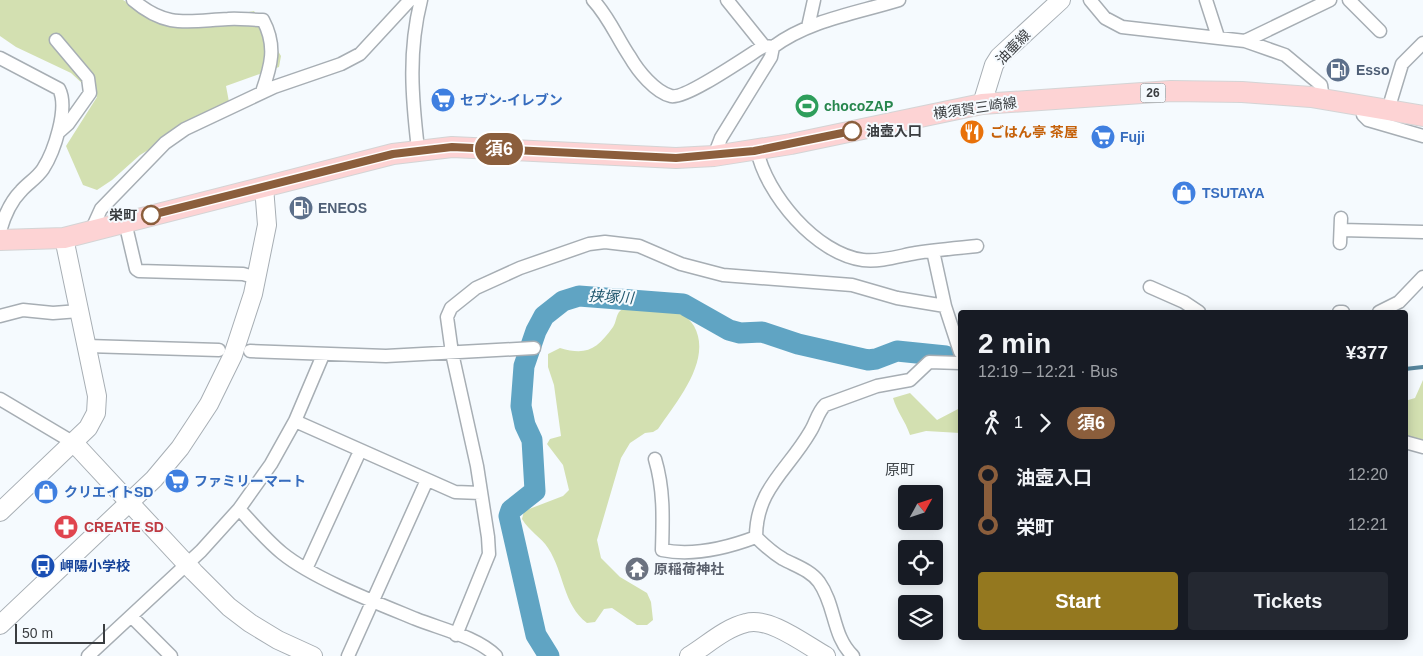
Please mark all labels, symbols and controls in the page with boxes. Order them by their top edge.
street label: 油壷線 [993,26,1033,68]
fuel station icon: Esso [1325,57,1351,83]
place label: Esso [1356,62,1389,78]
road number: 26 [1140,84,1166,102]
supermarket icon: セブン-イレブン [430,87,456,113]
place label: セブン-イレブン [460,92,563,108]
sports icon: chocoZAP [794,93,820,119]
street label: 横須賀三崎線 [932,94,1018,122]
place label: chocoZAP [824,98,893,114]
restaurant icon: ごはん亭 茶屋 [959,119,985,145]
marker: 油壺入口 [842,121,862,141]
place label: 油壺入口 [866,123,922,139]
place label: ごはん亭 茶屋 [990,124,1078,140]
supermarket icon: Fuji [1090,124,1116,150]
place label: Fuji [1120,129,1145,145]
line badge: 須6 [476,133,522,165]
text: 須6 [485,139,513,159]
shop icon: TSUTAYA [1171,180,1197,206]
place label: TSUTAYA [1202,185,1265,201]
fuel station icon: ENEOS [288,195,314,221]
place label: ENEOS [318,200,367,216]
marker: 栄町 [141,205,161,225]
place label: 栄町 [109,207,137,223]
water label: 挟塚川 [588,287,636,306]
text: 2 min [978,328,1051,359]
text: ¥377 [1346,342,1388,363]
text: 12:19 – 12:21 · Bus [978,363,1118,380]
icon: walk [978,409,1006,437]
icon: forward [1031,409,1059,437]
text: 須6 [1077,413,1105,433]
text: 1 [1014,414,1023,431]
district label: 原町 [885,461,915,478]
text: 12:20 [1348,466,1388,483]
text: 油壺入口 [1016,467,1092,488]
supermarket icon: ファミリーマート [164,468,190,494]
place label: ファミリーマート [194,473,306,489]
shop icon: クリエイトSD [33,479,59,505]
place label: クリエイトSD [64,484,153,500]
north arrow [898,485,942,530]
map controls [898,485,943,640]
pharmacy icon: CREATE SD [53,514,79,540]
text: 12:21 [1348,516,1388,533]
text: 栄町 [1016,517,1054,538]
place label: CREATE SD [84,519,164,535]
button: locate [898,540,943,585]
bus stop icon: 岬陽小学校 [30,553,56,579]
temple icon: 原稲荷神社 [624,556,650,582]
place label: 岬陽小学校 [60,558,130,574]
place label: 原稲荷神社 [654,561,724,577]
button: Start [978,572,1178,630]
button: Tickets [1188,572,1388,630]
button: layers [898,595,943,640]
scale bar [15,621,105,644]
text: 50 m [22,625,53,641]

